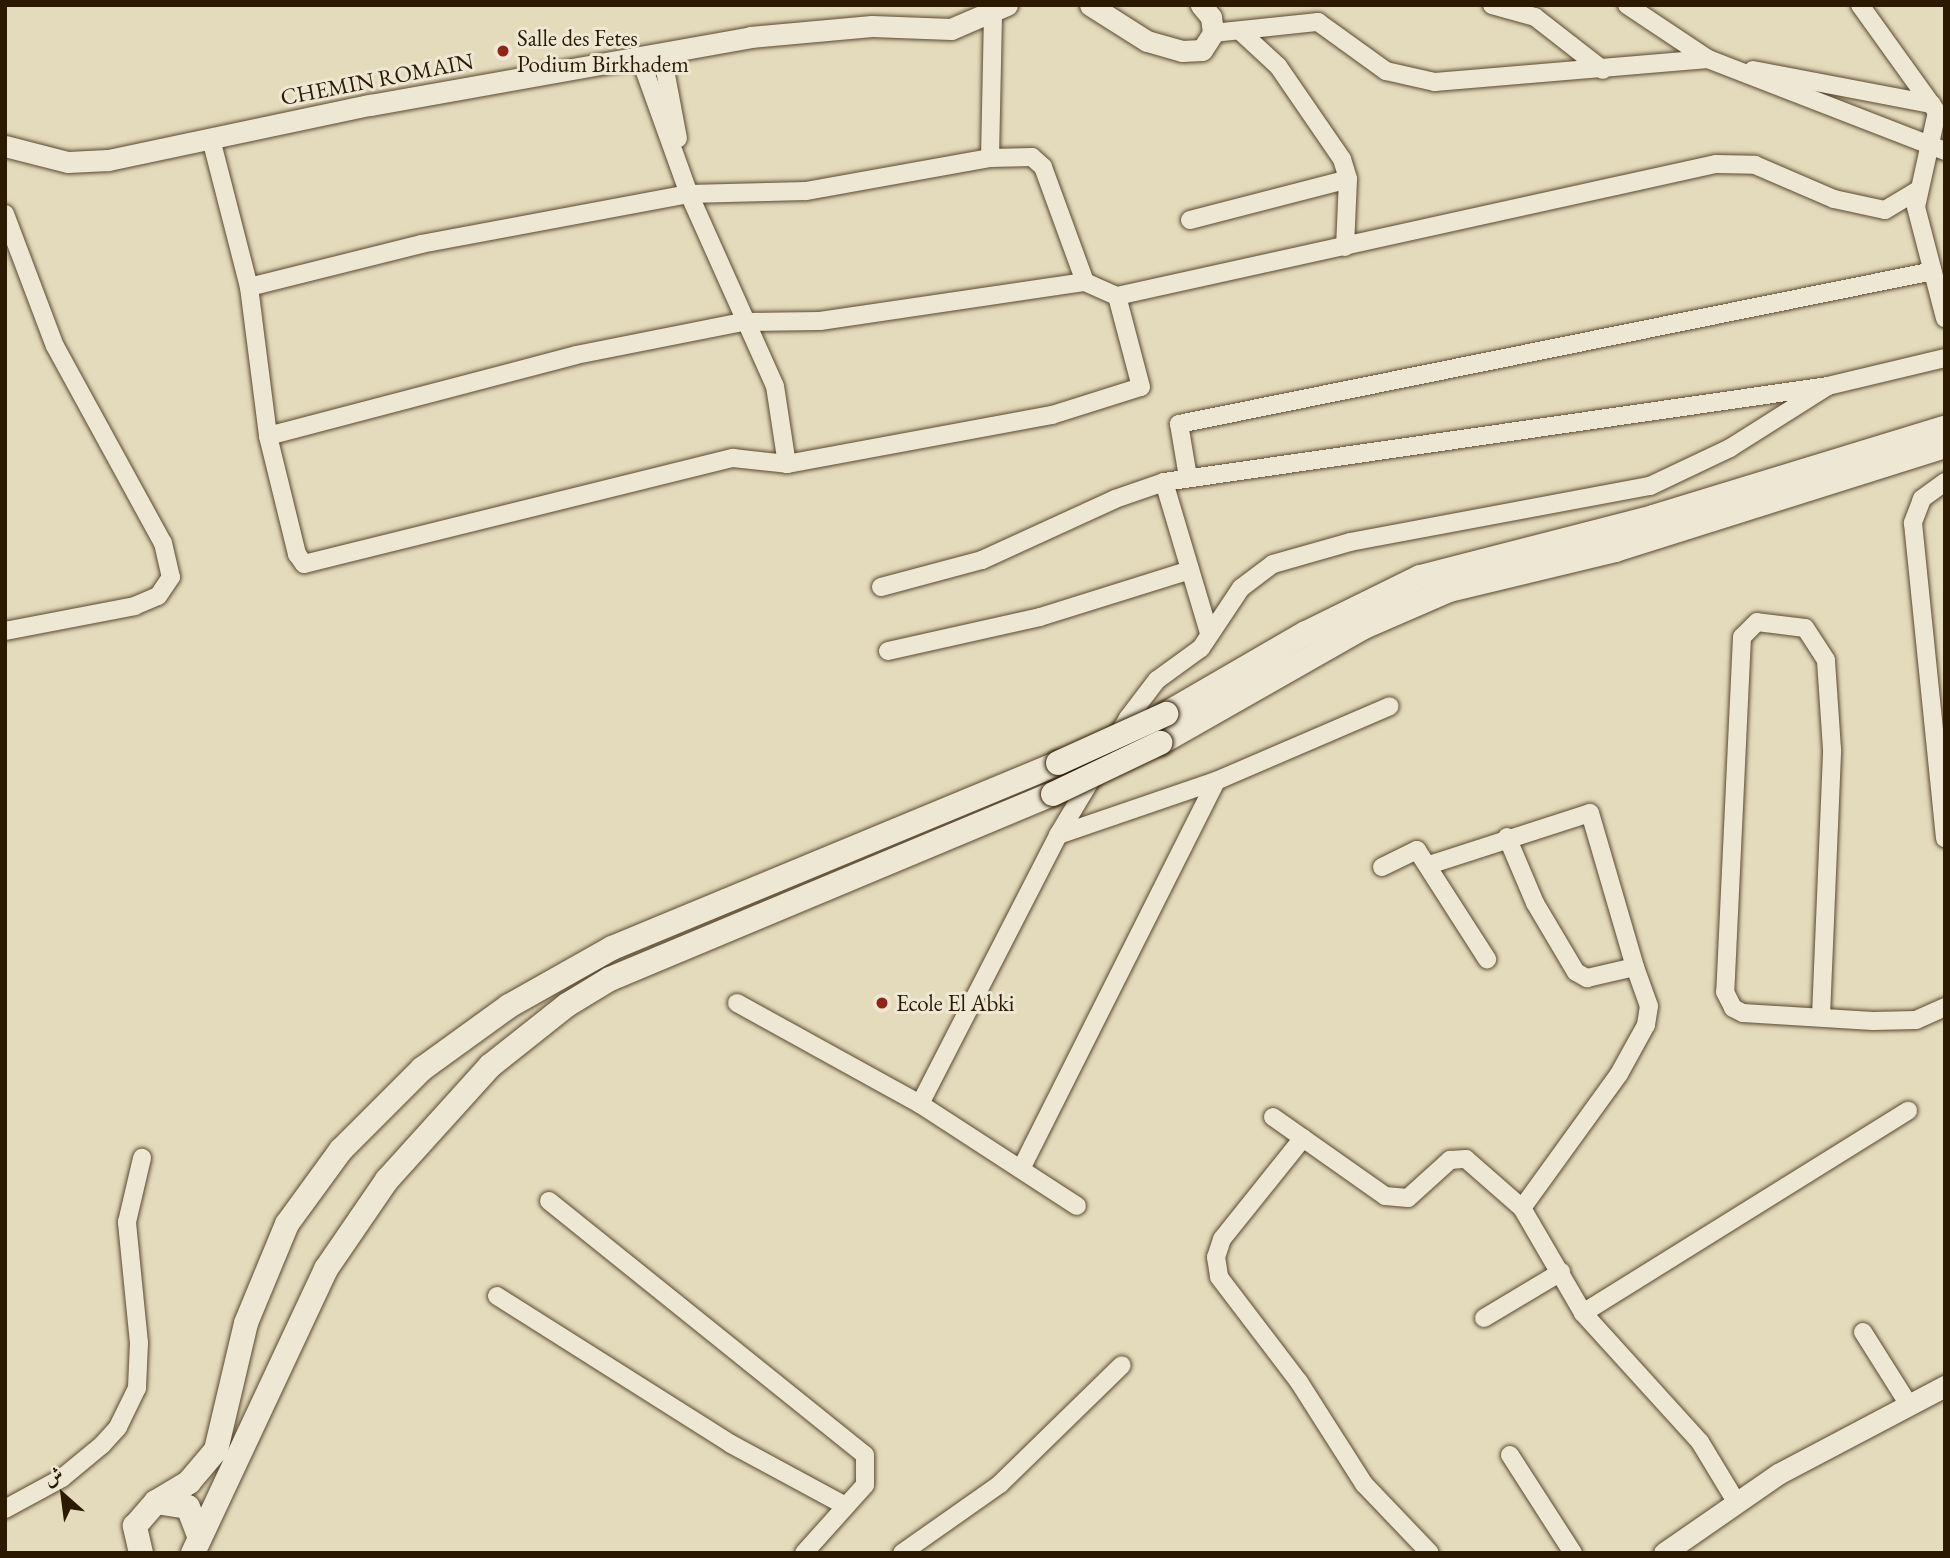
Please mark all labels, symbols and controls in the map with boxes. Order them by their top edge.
place label: Salle des Fetes Podium Birkhadem [517,24,689,78]
marker: Salle des Fetes Podium Birkhadem [495,43,511,59]
street label: CHEMIN ROMAIN [278,47,476,111]
place label: Ecole El Abki [896,989,1014,1017]
marker: Ecole El Abki [874,995,890,1011]
north arrow [28,1460,98,1530]
text: ش [39,1461,67,1491]

